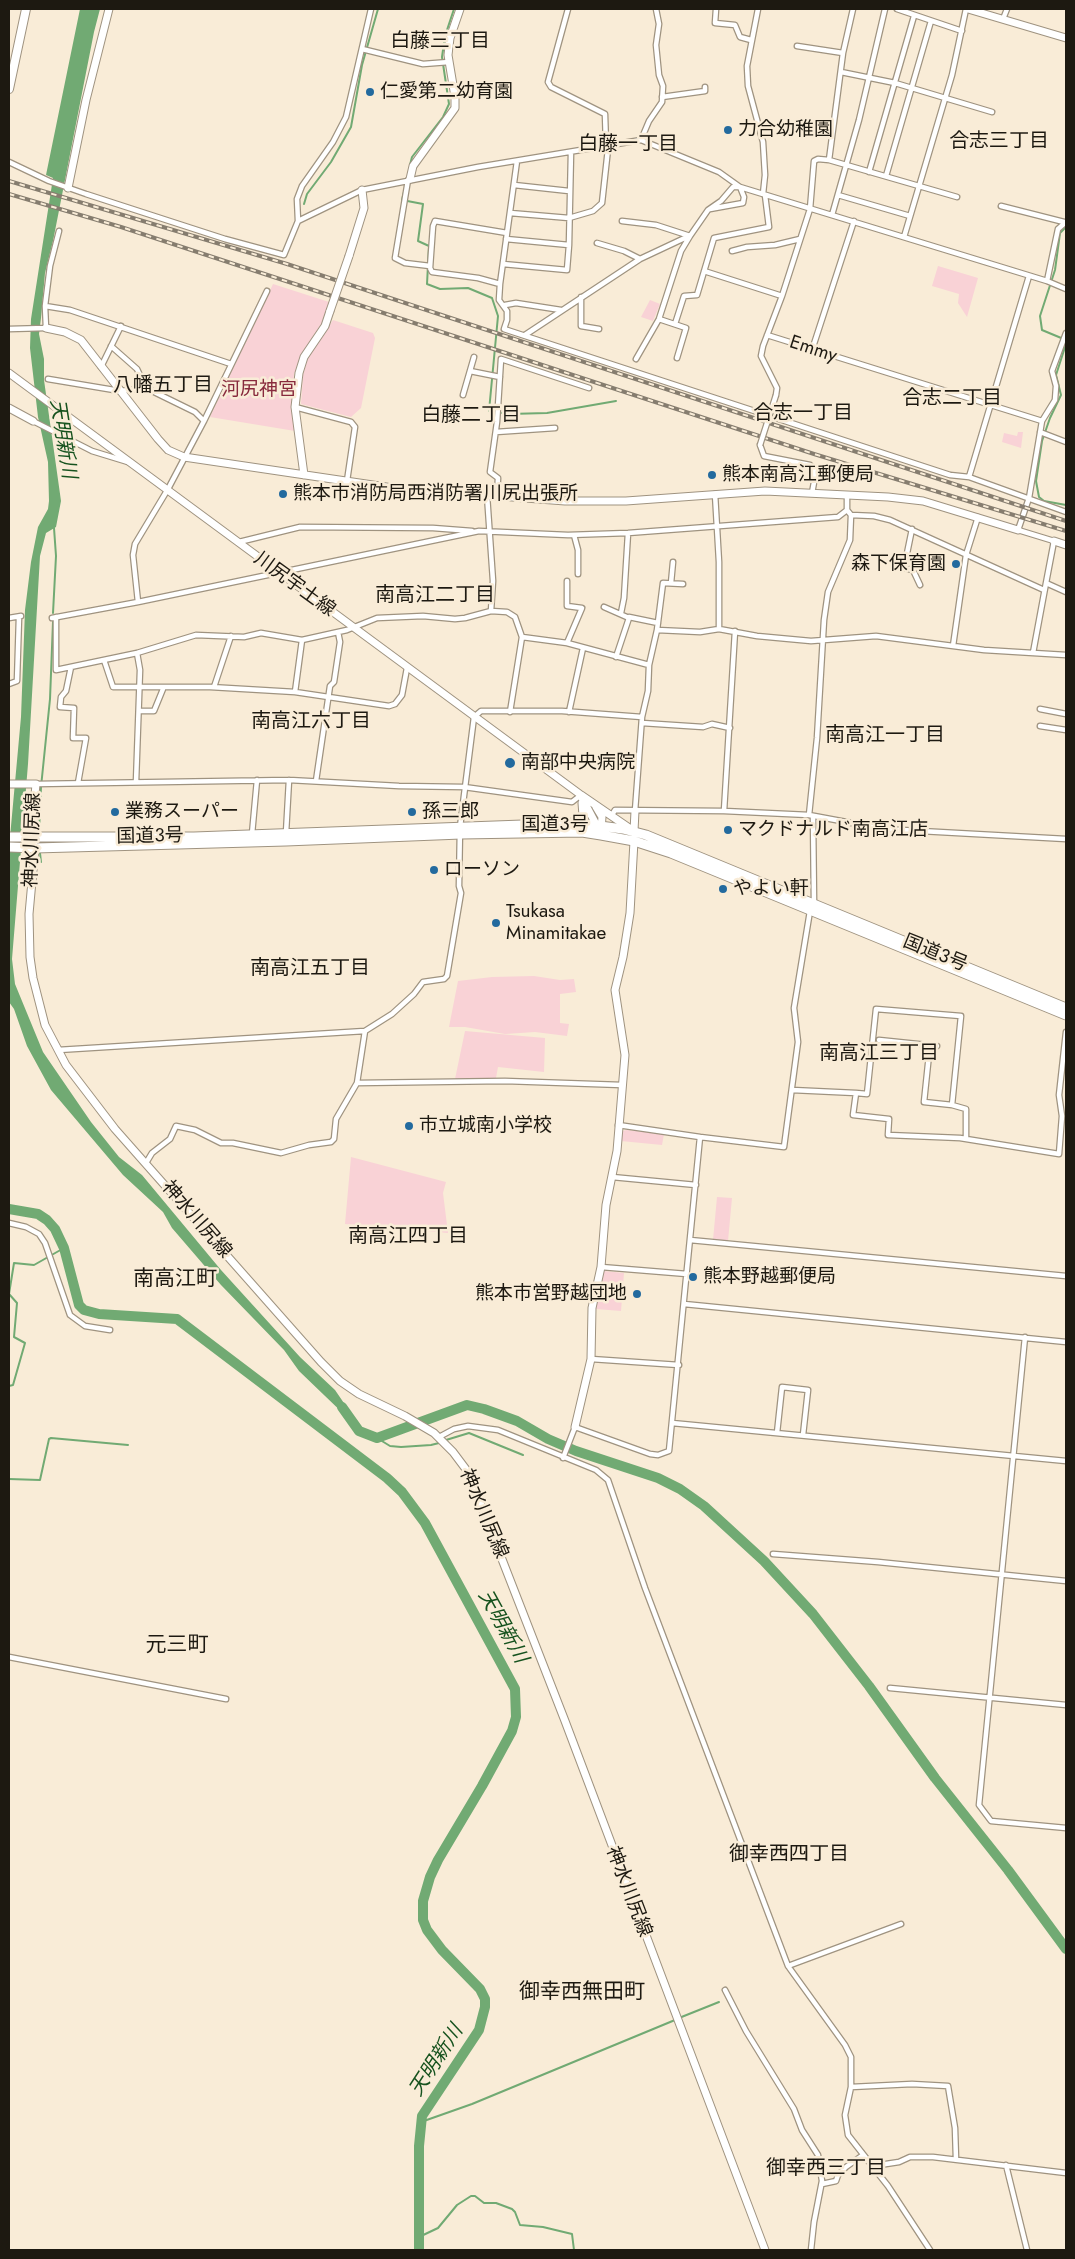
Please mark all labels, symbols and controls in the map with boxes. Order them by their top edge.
district label: 白藤三丁目 [390,30,490,54]
place label: 仁愛第二幼育園 [380,81,513,103]
marker: 仁愛第二幼育園 [364,86,376,98]
place label: 力合幼稚園 [738,119,833,141]
marker: 力合幼稚園 [722,124,734,136]
district label: 合志三丁目 [949,130,1049,154]
district label: 白藤一丁目 [578,133,678,157]
street label: Emmy [786,332,840,368]
district label: 八幡五丁目 [113,374,213,398]
park label: 河尻神宮 [221,379,297,401]
district label: 合志二丁目 [902,387,1002,411]
water label: 天明新川 [44,398,80,480]
district label: 合志一丁目 [753,402,853,426]
district label: 白藤二丁目 [421,404,521,428]
place label: 熊本南高江郵便局 [722,464,874,486]
marker: 熊本南高江郵便局 [706,469,718,481]
place label: 熊本市消防局西消防署川尻出張所 [293,483,578,505]
marker: 熊本市消防局西消防署川尻出張所 [277,488,289,500]
street label: 川尻宇土線 [249,548,339,622]
place label: 森下保育園 [851,553,946,575]
marker: 森下保育園 [950,558,962,570]
district label: 南高江二丁目 [375,584,495,608]
district label: 南高江六丁目 [251,710,371,734]
district label: 南高江一丁目 [825,724,945,748]
place label: 南部中央病院 [521,752,635,774]
marker: 南部中央病院 [503,756,517,770]
street label: 神水川尻線 [20,792,46,888]
place label: 業務スーパー [125,801,239,823]
place label: 孫三郎 [422,801,479,823]
marker: 業務スーパー [109,806,121,818]
marker: 孫三郎 [406,806,418,818]
street label: 国道3号 [521,814,589,836]
place label: マクドナルド南高江店 [738,819,928,841]
marker: マクドナルド南高江店 [722,824,734,836]
street label: 国道3号 [116,825,184,849]
place label: ローソン [444,859,520,881]
marker: ローソン [428,864,440,876]
place label: やよい軒 [733,878,809,900]
marker: やよい軒 [717,883,729,895]
place label: Tsukasa Minamitakae [506,901,606,945]
marker: Tsukasa Minamitakae [490,917,502,929]
street label: 国道3号 [899,931,971,977]
district label: 南高江五丁目 [250,957,370,981]
district label: 南高江三丁目 [819,1042,939,1066]
place label: 市立城南小学校 [419,1115,552,1137]
marker: 市立城南小学校 [403,1120,415,1132]
street label: 神水川尻線 [156,1177,236,1263]
district label: 南高江四丁目 [348,1225,468,1249]
place label: 熊本野越郵便局 [703,1266,836,1288]
district label: 南高江町 [133,1267,217,1293]
marker: 熊本野越郵便局 [687,1271,699,1283]
place label: 熊本市営野越団地 [475,1283,627,1305]
marker: 熊本市営野越団地 [631,1288,643,1300]
street label: 神水川尻線 [454,1466,512,1562]
water label: 天明新川 [472,1586,532,1668]
district label: 元三町 [146,1633,208,1659]
district label: 御幸西四丁目 [729,1843,849,1867]
street label: 神水川尻線 [600,1844,656,1940]
district label: 御幸西無田町 [519,1980,645,2006]
water label: 天明新川 [405,2021,469,2101]
district label: 御幸西三丁目 [766,2157,886,2181]

